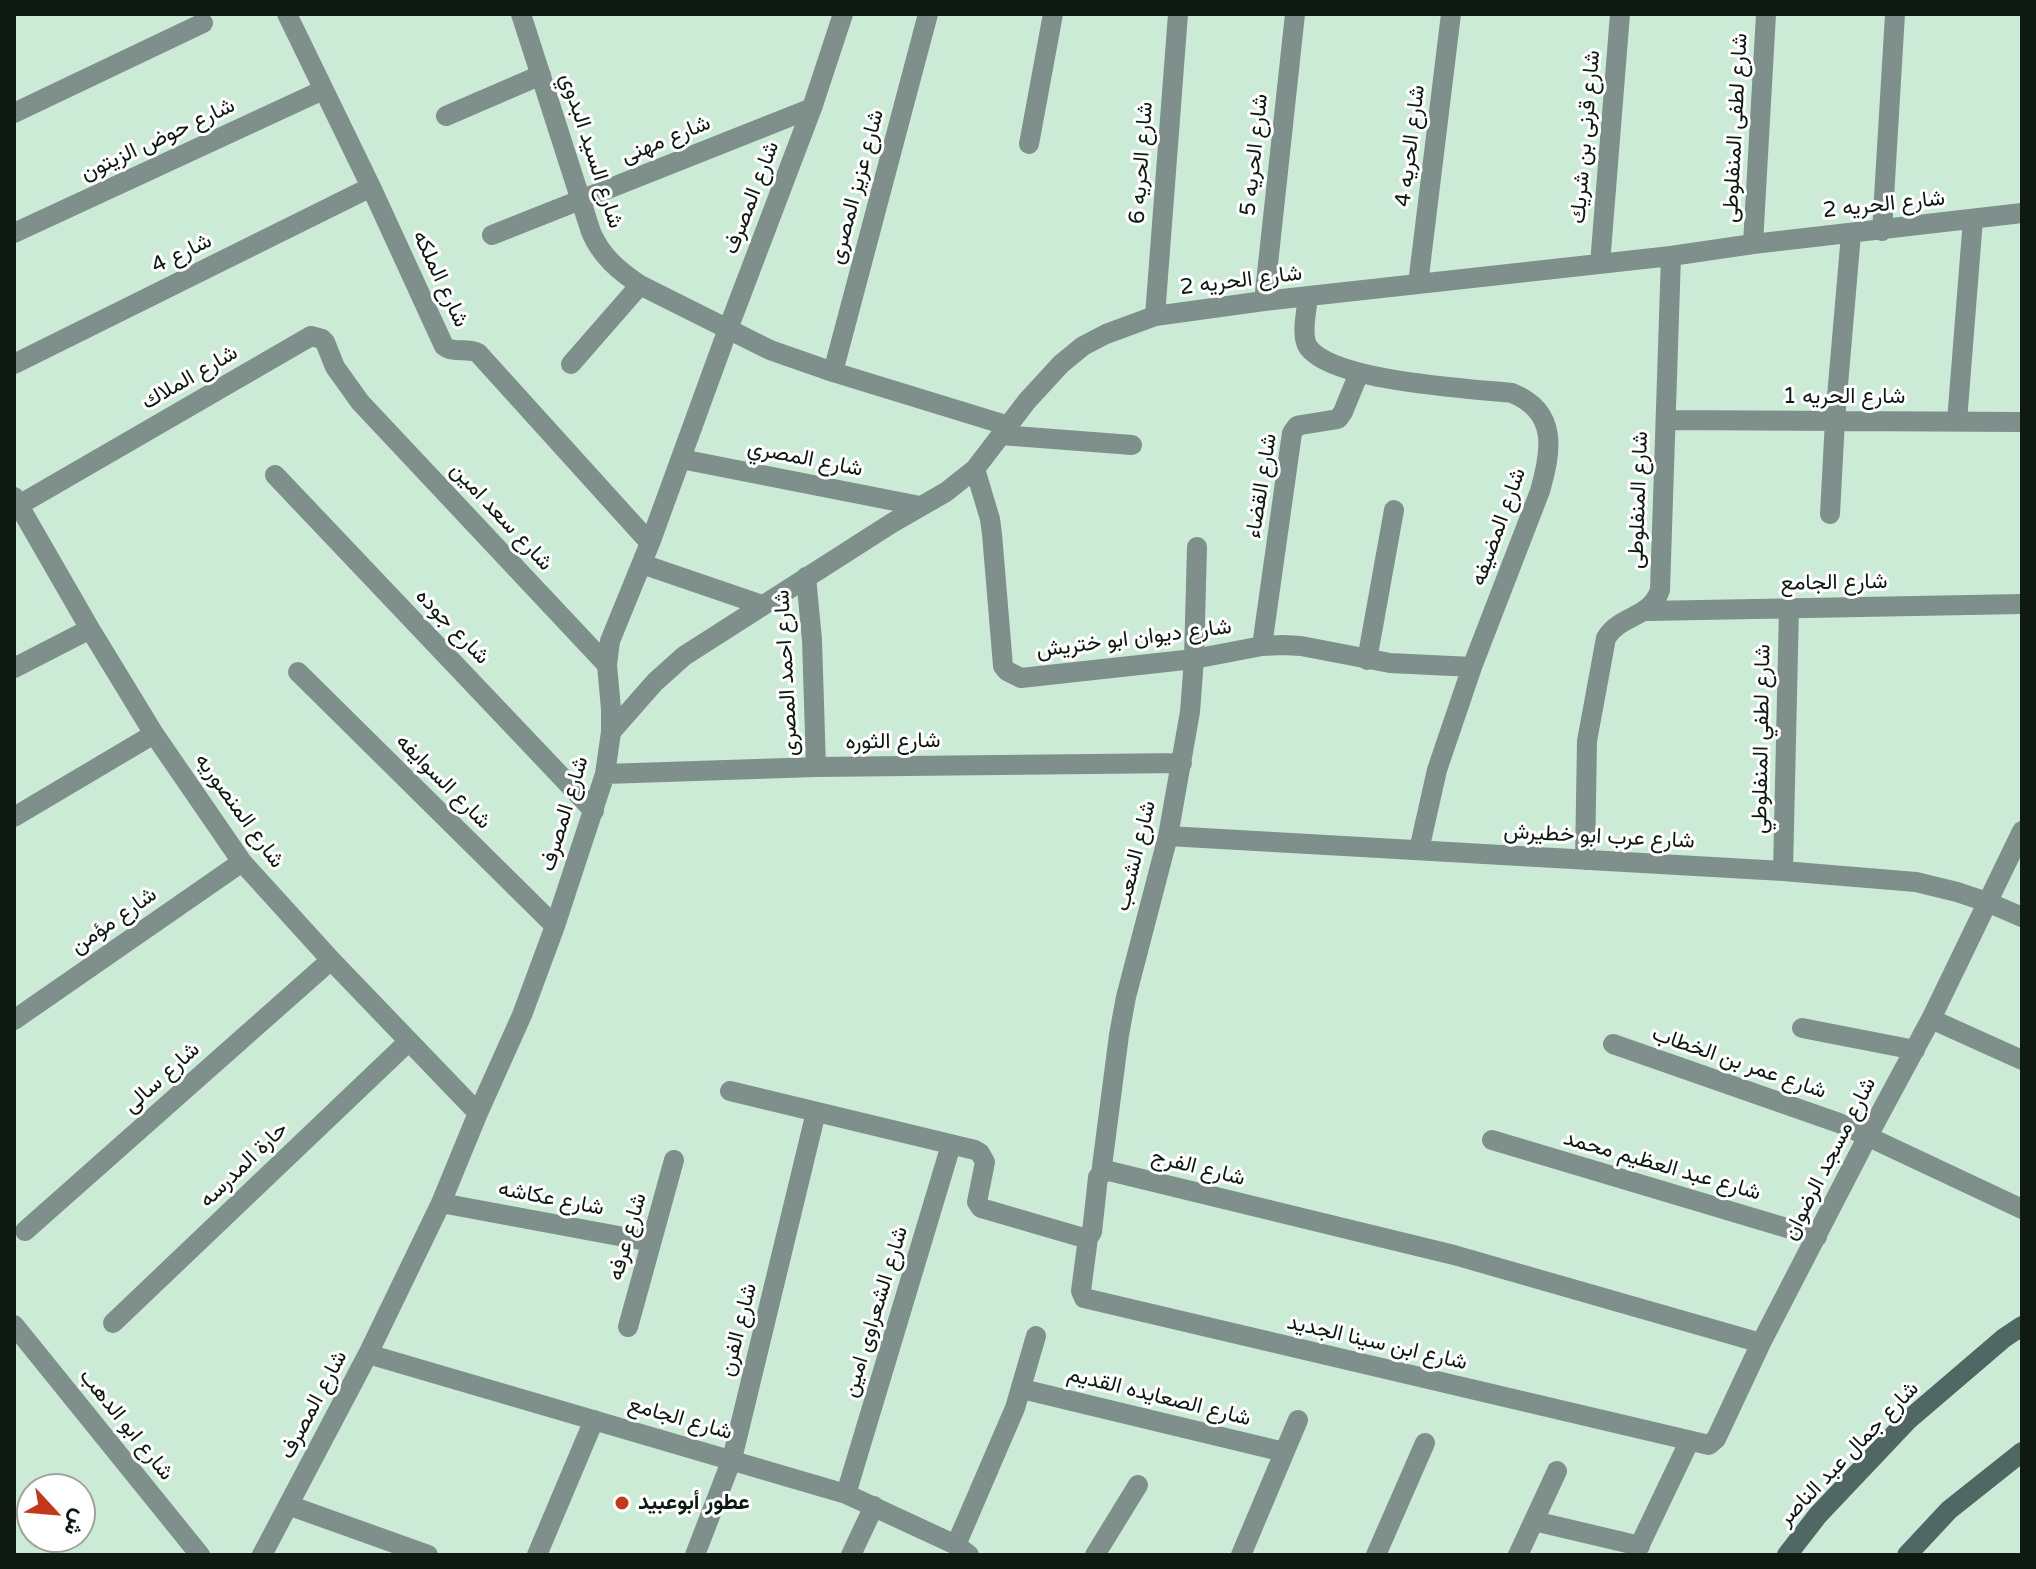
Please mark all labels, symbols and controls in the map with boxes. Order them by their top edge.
street label: شارع لطفى المنفلوطى [1718,32,1754,224]
street label: شارع قرنى بن شريك [1565,49,1607,225]
street label: شارع السيد البدوي [554,70,628,232]
street label: شارع الحريه 4 [1390,83,1432,209]
street label: شارع حوض الزيتون [77,93,239,187]
street label: شارع الحريه 5 [1235,93,1275,217]
street label: شارع الحريه 6 [1125,101,1159,225]
street label: شارع عزيز المصرى [824,107,890,267]
street label: شارع مهنى [617,110,715,170]
street label: شارع المصرف [718,138,786,258]
street label: شارع الحريه 2 [1822,185,1946,225]
street label: شارع الملكه [406,226,474,332]
street label: شارع 4 [148,228,216,280]
street label: شارع الحريه 2 [1178,260,1304,302]
street label: شارع الملاك [137,340,243,416]
street label: شارع الحريه 1 [1783,384,1905,410]
street label: شارع المنفلوطى [1623,431,1655,569]
street label: شارع القضاء [1241,432,1283,540]
street label: شارع المصري [745,435,865,483]
street label: شارع سعد امين [444,457,558,577]
street label: شارع المضيفه [1466,465,1532,589]
street label: شارع الجامع [1780,569,1888,597]
street label: شارع جوده [409,584,495,670]
street label: شارع احمد المصرى [769,589,805,757]
street label: شارع ديوان ابو ختريش [1035,614,1233,664]
street label: شارع لطفي المنفلوطي [1747,644,1777,834]
street label: شارع الثوره [845,728,941,756]
street label: شارع السوايفه [390,729,496,835]
street label: شارع المنصوريه [188,748,290,874]
street label: شارع المصرف [535,753,595,875]
street label: شارع الشعب [1110,798,1162,914]
street label: شارع عرب ابو خطيرش [1503,819,1695,855]
street label: شارع مؤمن [66,882,162,960]
street label: شارع عمر بن الخطاب [1648,1021,1830,1105]
street label: شارع سالى [118,1037,206,1119]
street label: شارع مسجد الرضوان [1778,1073,1882,1245]
street label: حارة المدرسه [194,1116,294,1214]
street label: شارع عبد العظيم محمد [1560,1125,1764,1207]
street label: شارع الفرج [1148,1144,1248,1192]
street label: شارع عكاشه [496,1176,606,1222]
street label: شارع عرفه [603,1190,653,1284]
street label: شارع الشعراوى امين [837,1223,915,1401]
street label: شارع الفرن [715,1281,763,1379]
street label: شارع ابن سينا الجديد [1284,1309,1470,1377]
street label: شارع المصرف [274,1346,354,1464]
street label: شارع الصعايده القديم [1065,1361,1253,1433]
street label: شارع ابو الدهب [73,1364,179,1486]
street label: شارع جمال عبد الناصر [1773,1376,1925,1532]
street label: شارع الجامع [625,1392,735,1446]
north arrow [16,1473,96,1553]
place label: عطور أبوعبيد [638,1490,750,1516]
marker: عطور أبوعبيد [613,1494,631,1512]
text: ش [58,1505,93,1540]

